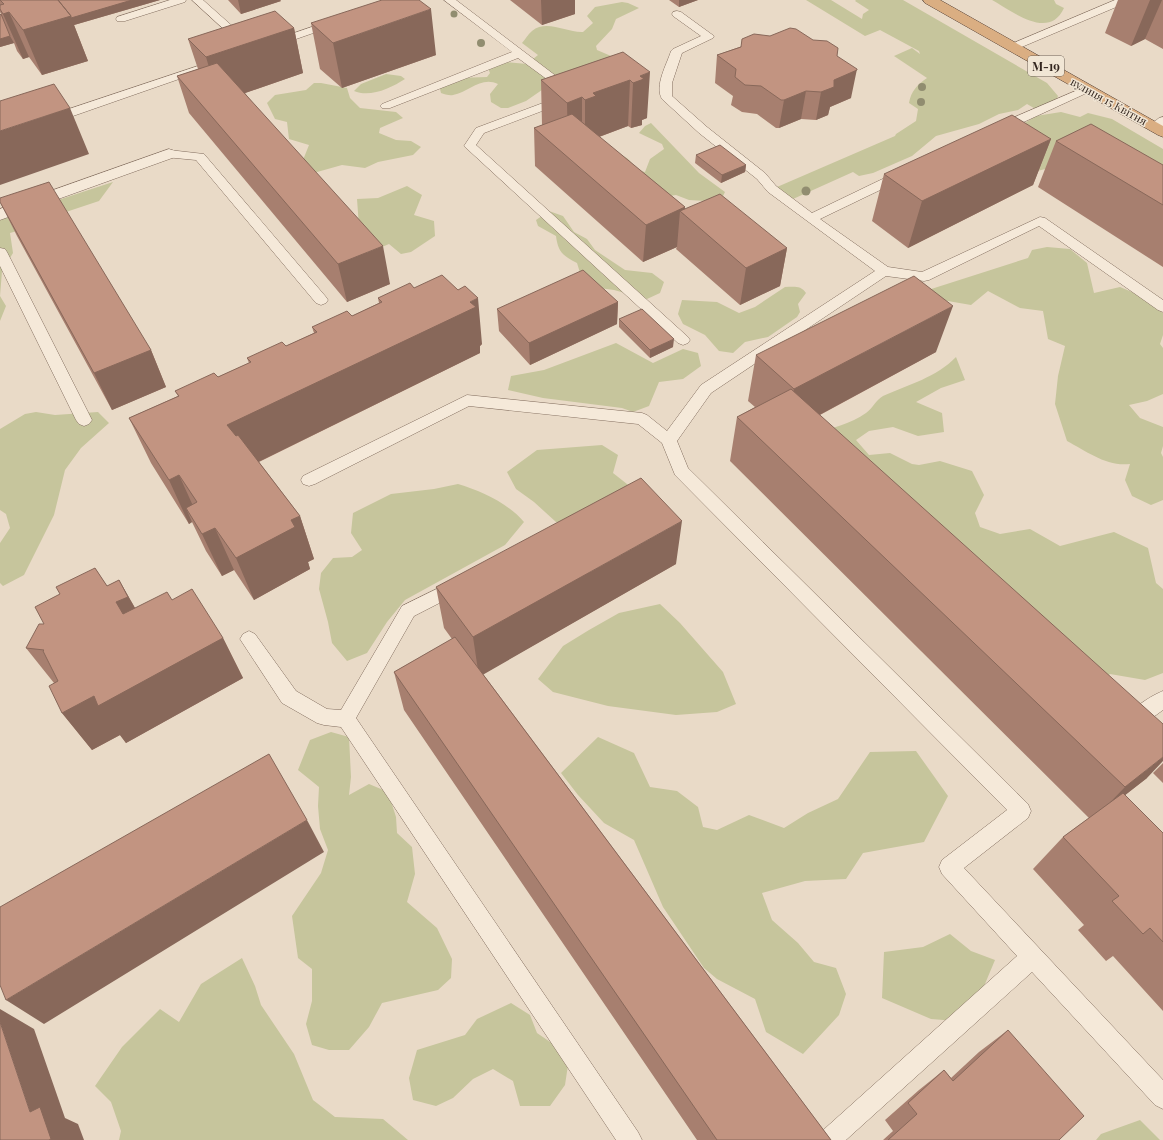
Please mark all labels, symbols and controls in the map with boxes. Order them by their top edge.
road number: М-19 [1028,56,1064,76]
street label: вулиця 15 Квітня [1068,74,1150,128]

